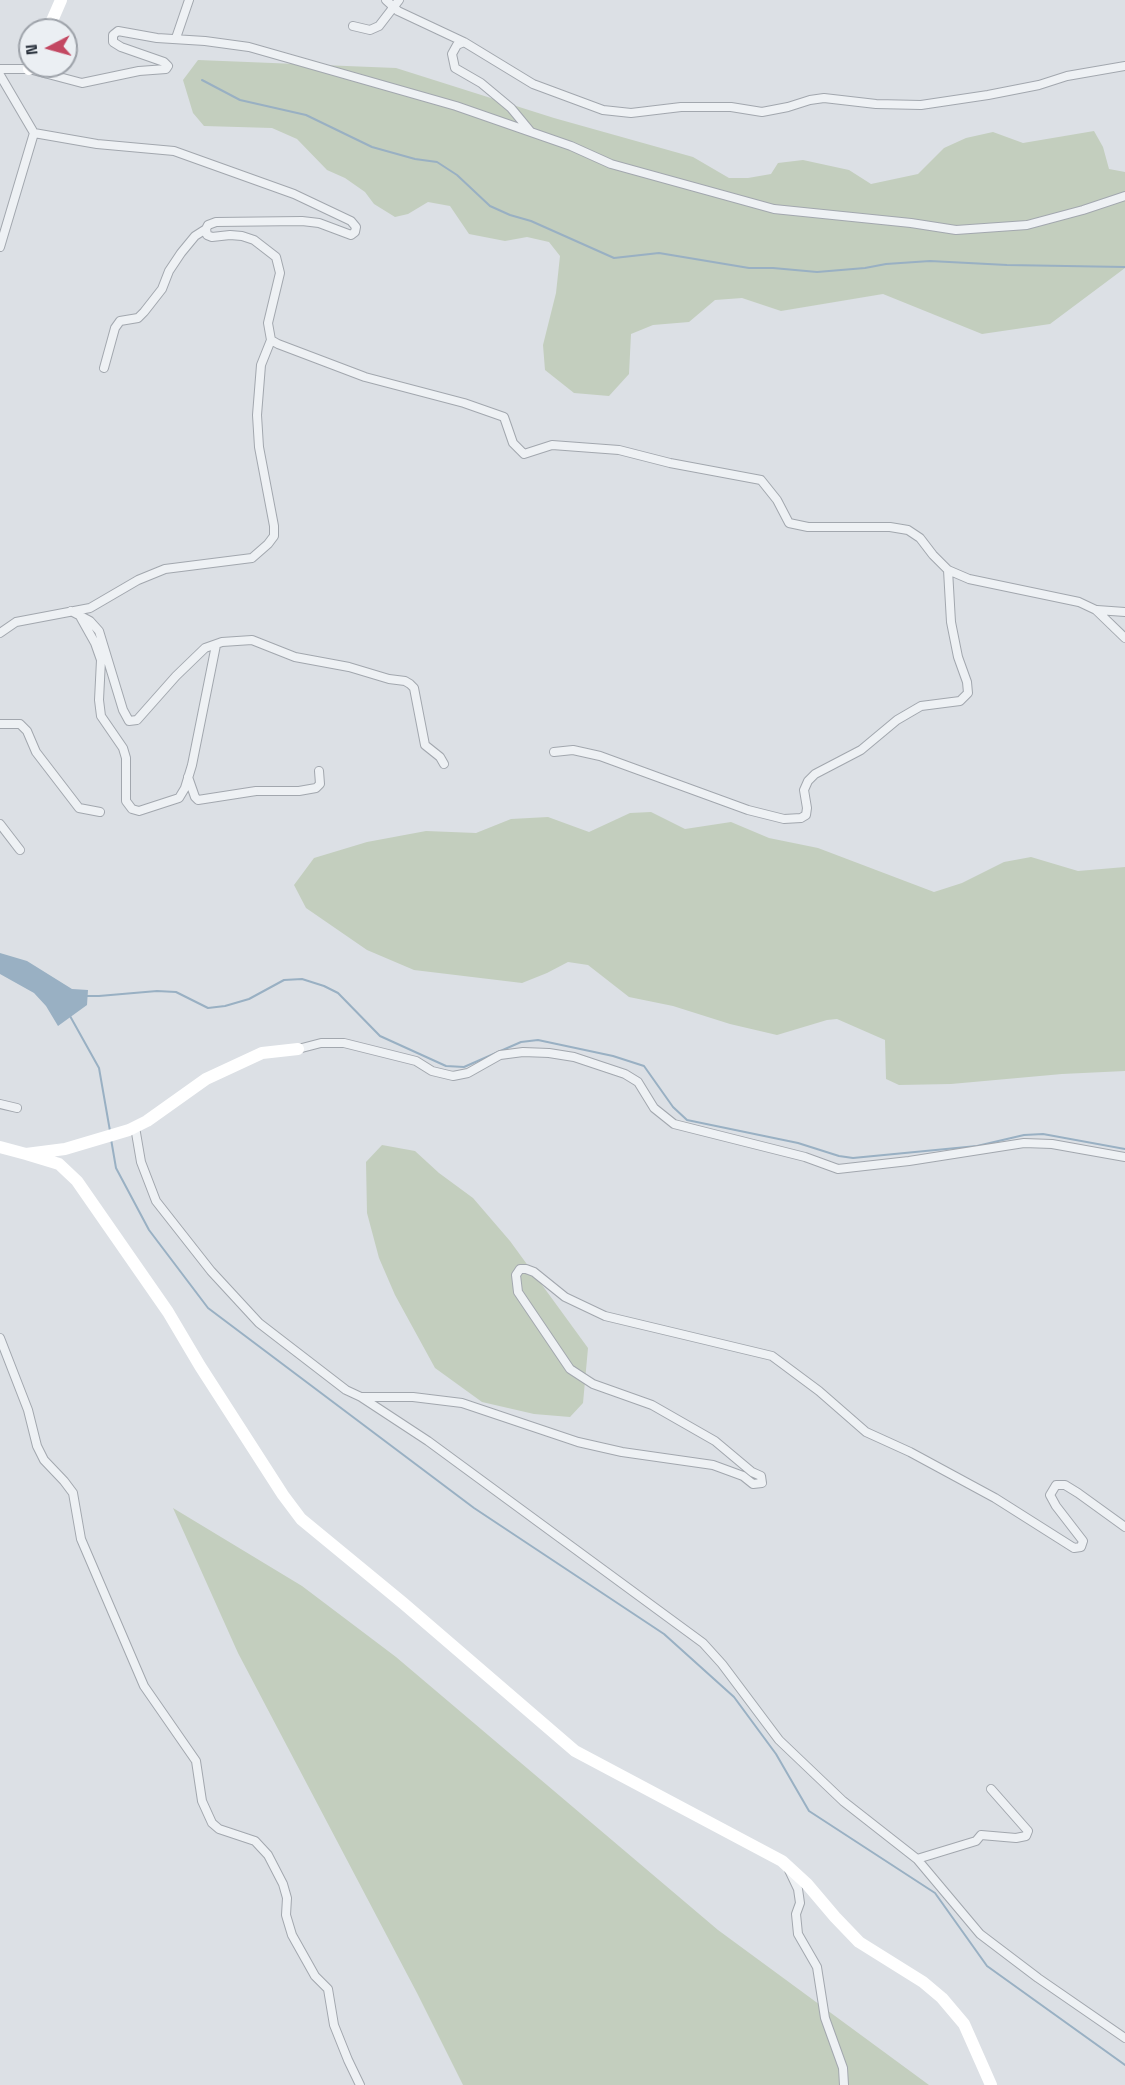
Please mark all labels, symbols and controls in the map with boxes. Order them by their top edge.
north arrow [18,18,78,78]
text: N [21,43,43,56]

